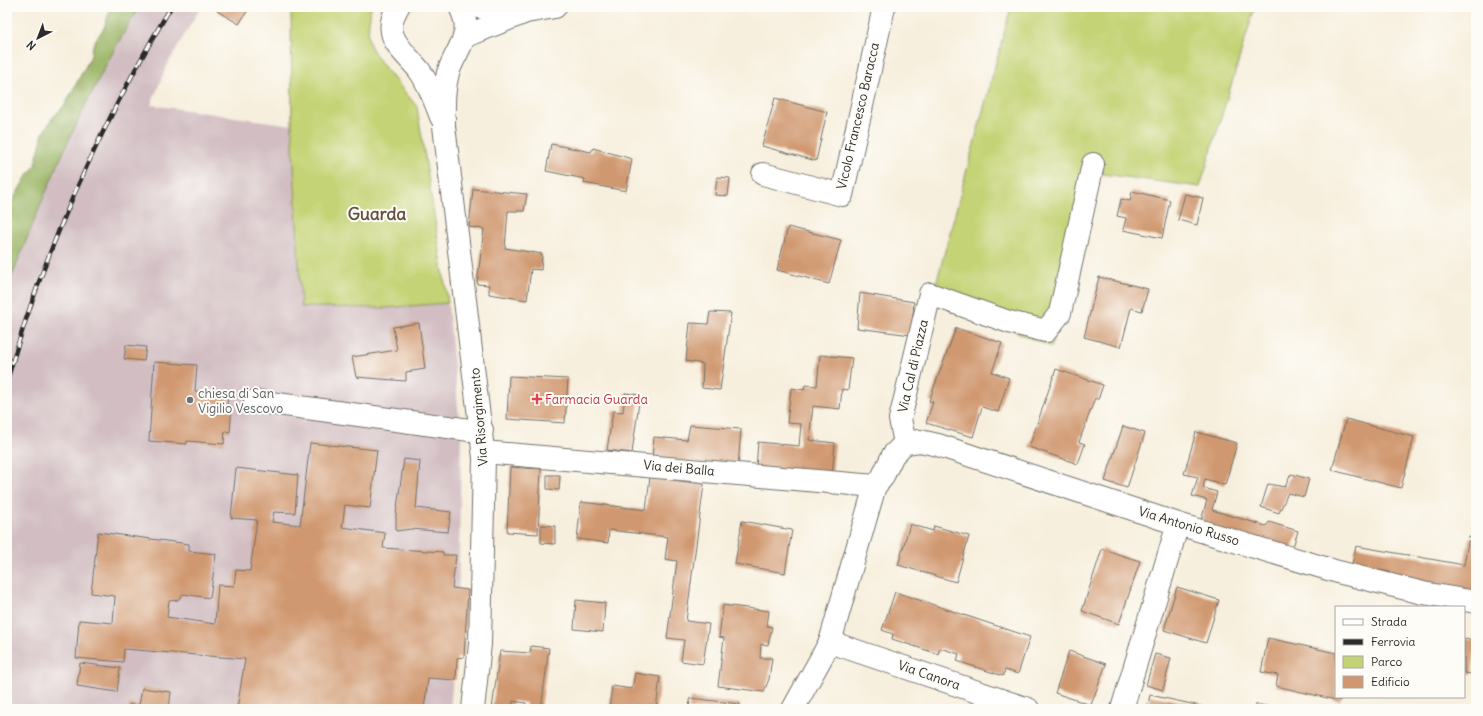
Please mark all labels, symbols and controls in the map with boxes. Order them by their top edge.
north arrow [18,18,58,58]
text: N [24,38,39,53]
street label: Vicolo Francesco Baracca [833,41,883,191]
district label: Guarda [348,203,406,225]
street label: Via Cal di Piazza [894,318,932,414]
street label: Via Risorgimento [466,367,492,467]
place label: chiesa di San Vigilio Vescovo [198,385,283,417]
place label: Farmacia Guarda [545,391,648,408]
marker: Farmacia Guarda [532,394,542,404]
marker: chiesa di San Vigilio Vescovo [185,395,195,405]
street label: Via dei Balla [643,456,715,480]
street label: Via Antonio Russo [1136,503,1242,549]
legend [1335,606,1465,698]
text: Strada [1371,614,1407,629]
text: Ferrovia [1371,634,1416,649]
text: Parco [1371,654,1403,669]
street label: Via Canora [896,656,962,694]
text: Edificio [1371,674,1410,689]

